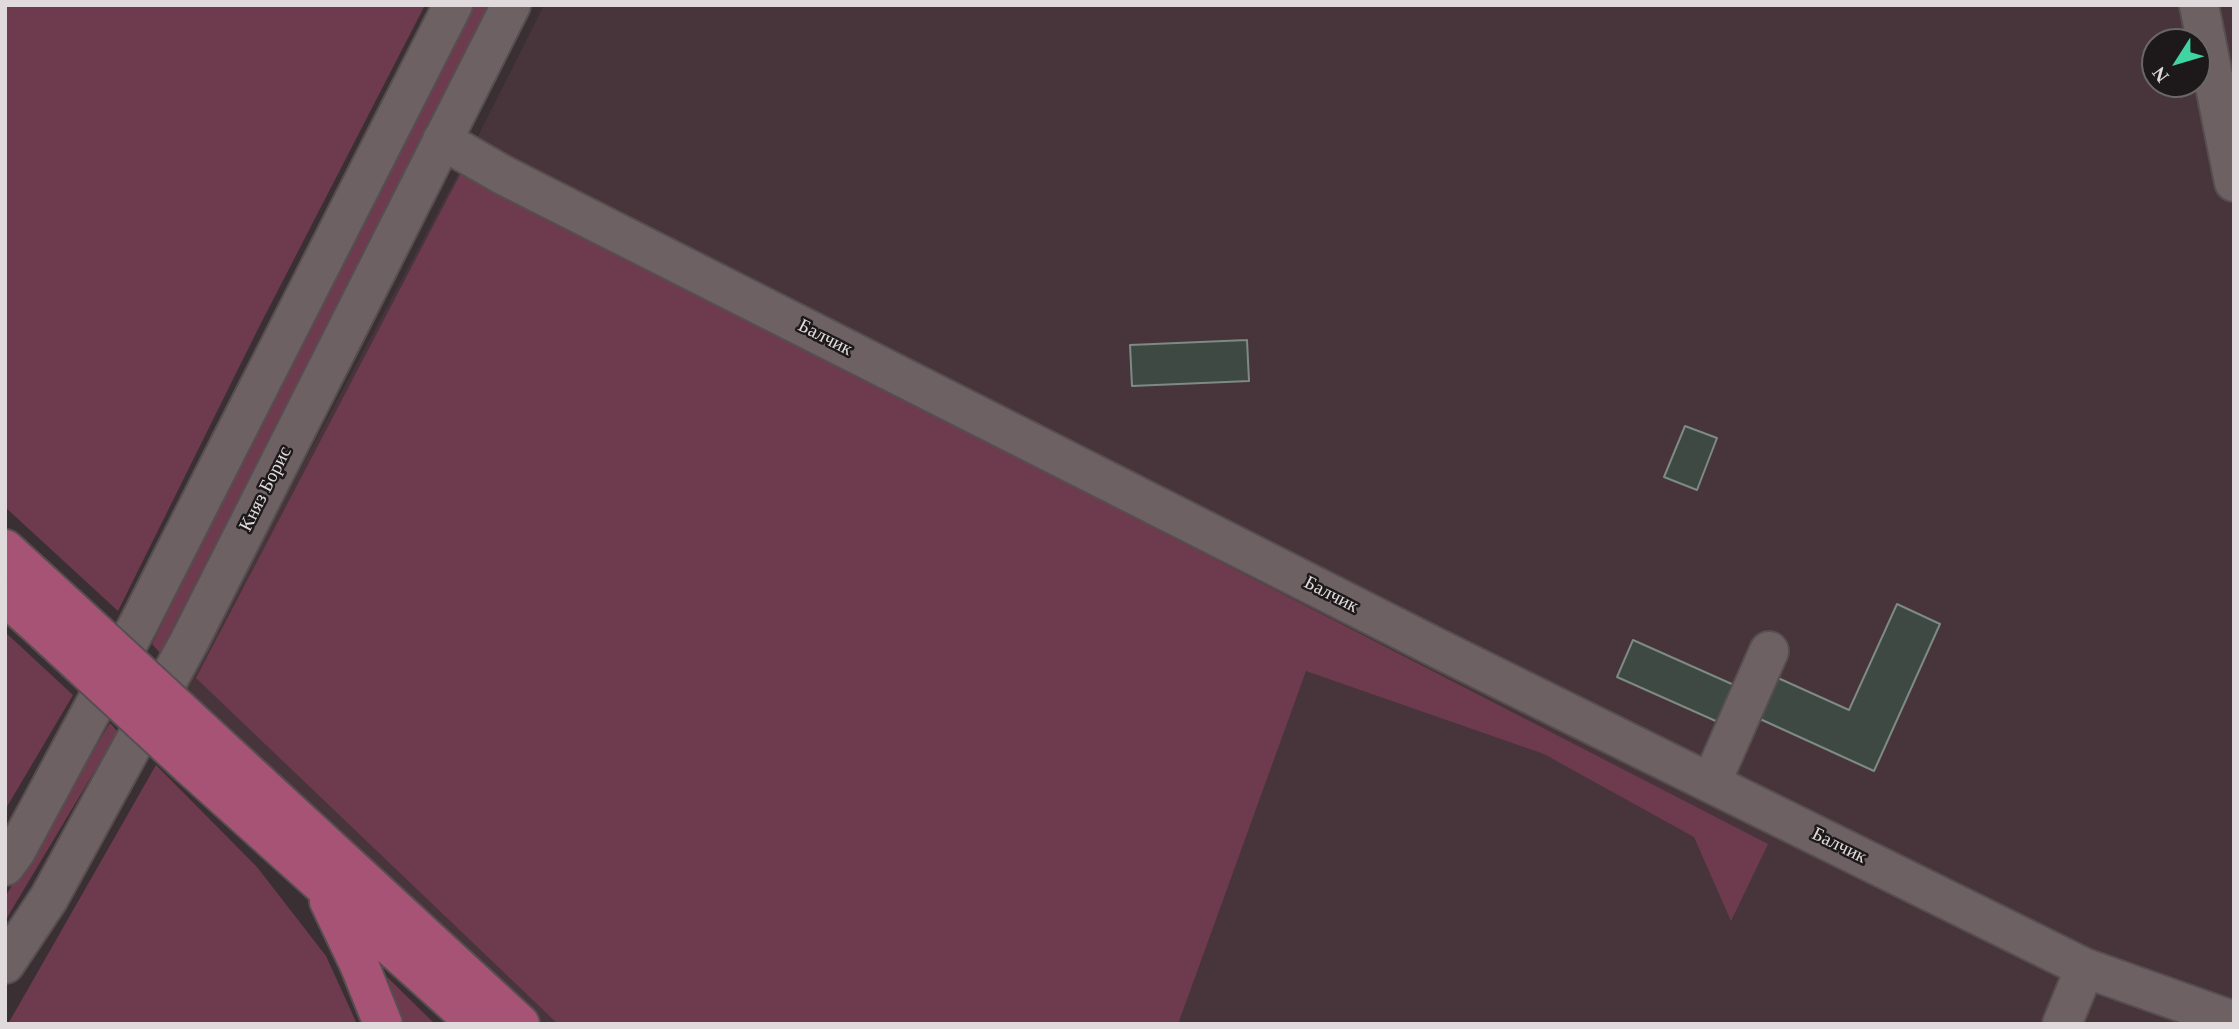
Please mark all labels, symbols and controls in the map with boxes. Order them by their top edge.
north arrow [2141,28,2211,98]
text: N [2148,63,2173,87]
street label: Балчик [794,315,856,361]
street label: Княз Борис [235,443,297,535]
street label: Балчик [1300,572,1362,618]
street label: Балчик [1808,823,1870,869]

